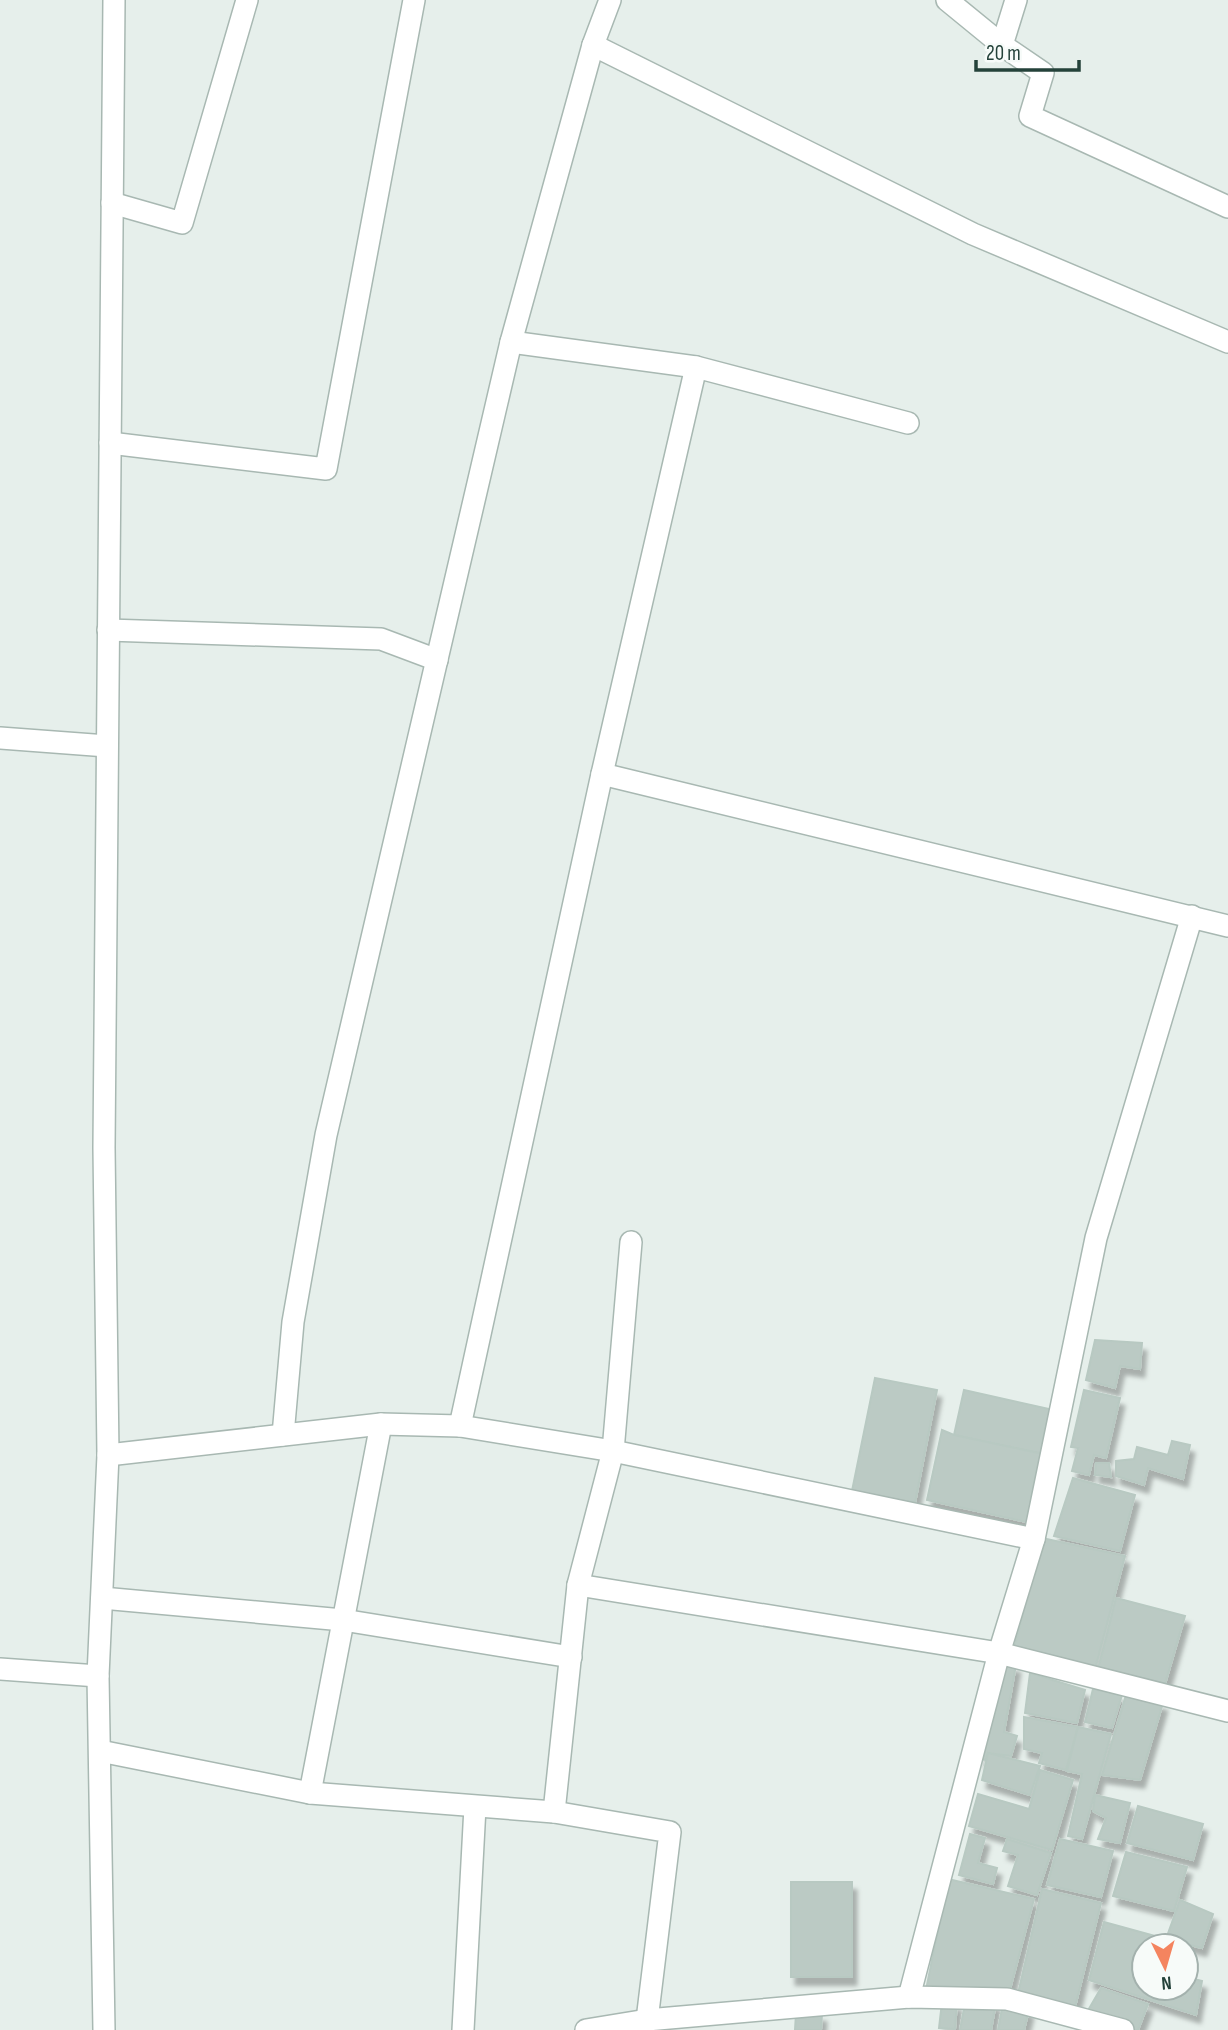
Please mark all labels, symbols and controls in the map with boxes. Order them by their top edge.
scale bar [976,28,1079,72]
text: 20 m [986,41,1021,66]
north arrow [1130,1932,1200,2002]
text: N [1160,1971,1172,1994]

